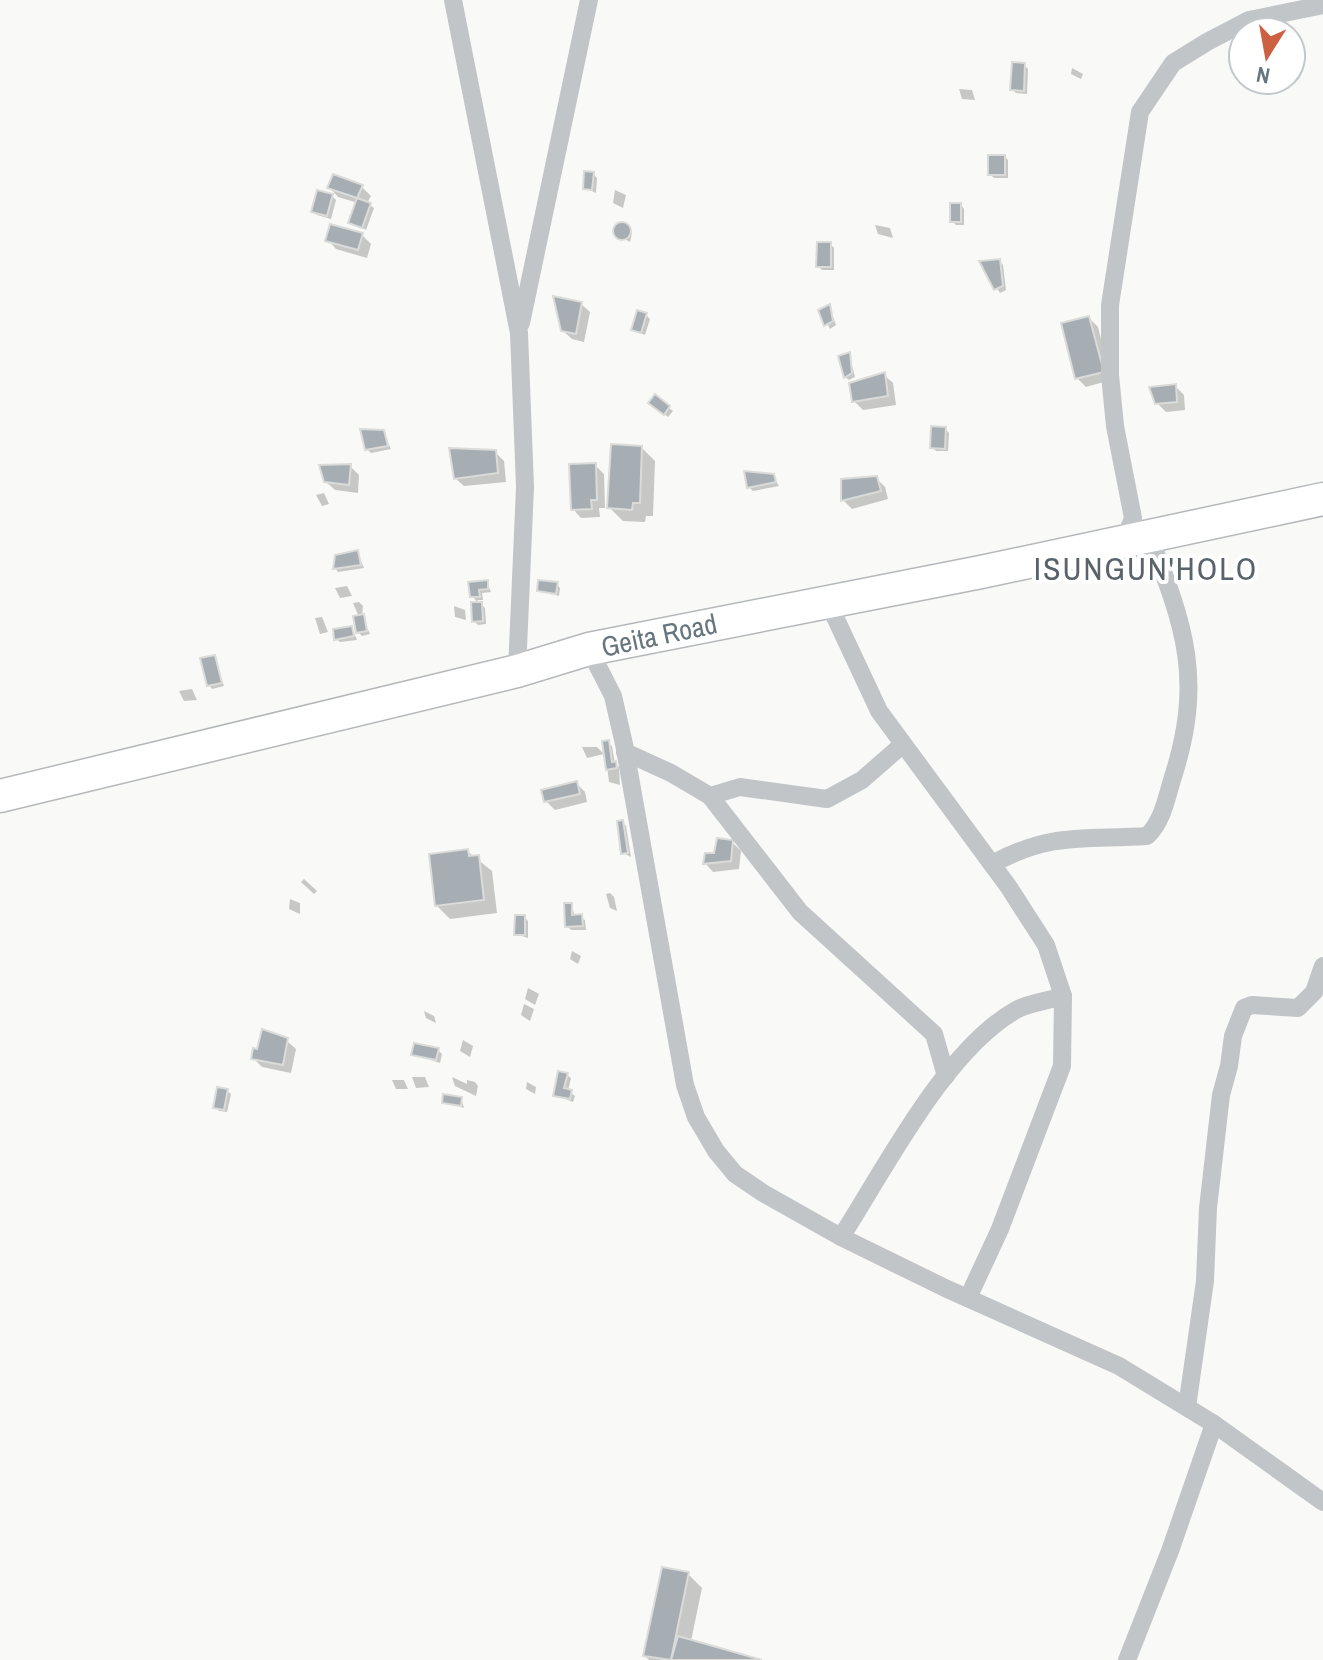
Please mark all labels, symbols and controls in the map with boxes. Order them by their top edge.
north arrow [1227,16,1307,96]
text: N [1254,60,1272,92]
district label: ISUNGUN'HOLO [1034,547,1258,590]
street label: Geita Road [598,604,720,666]

